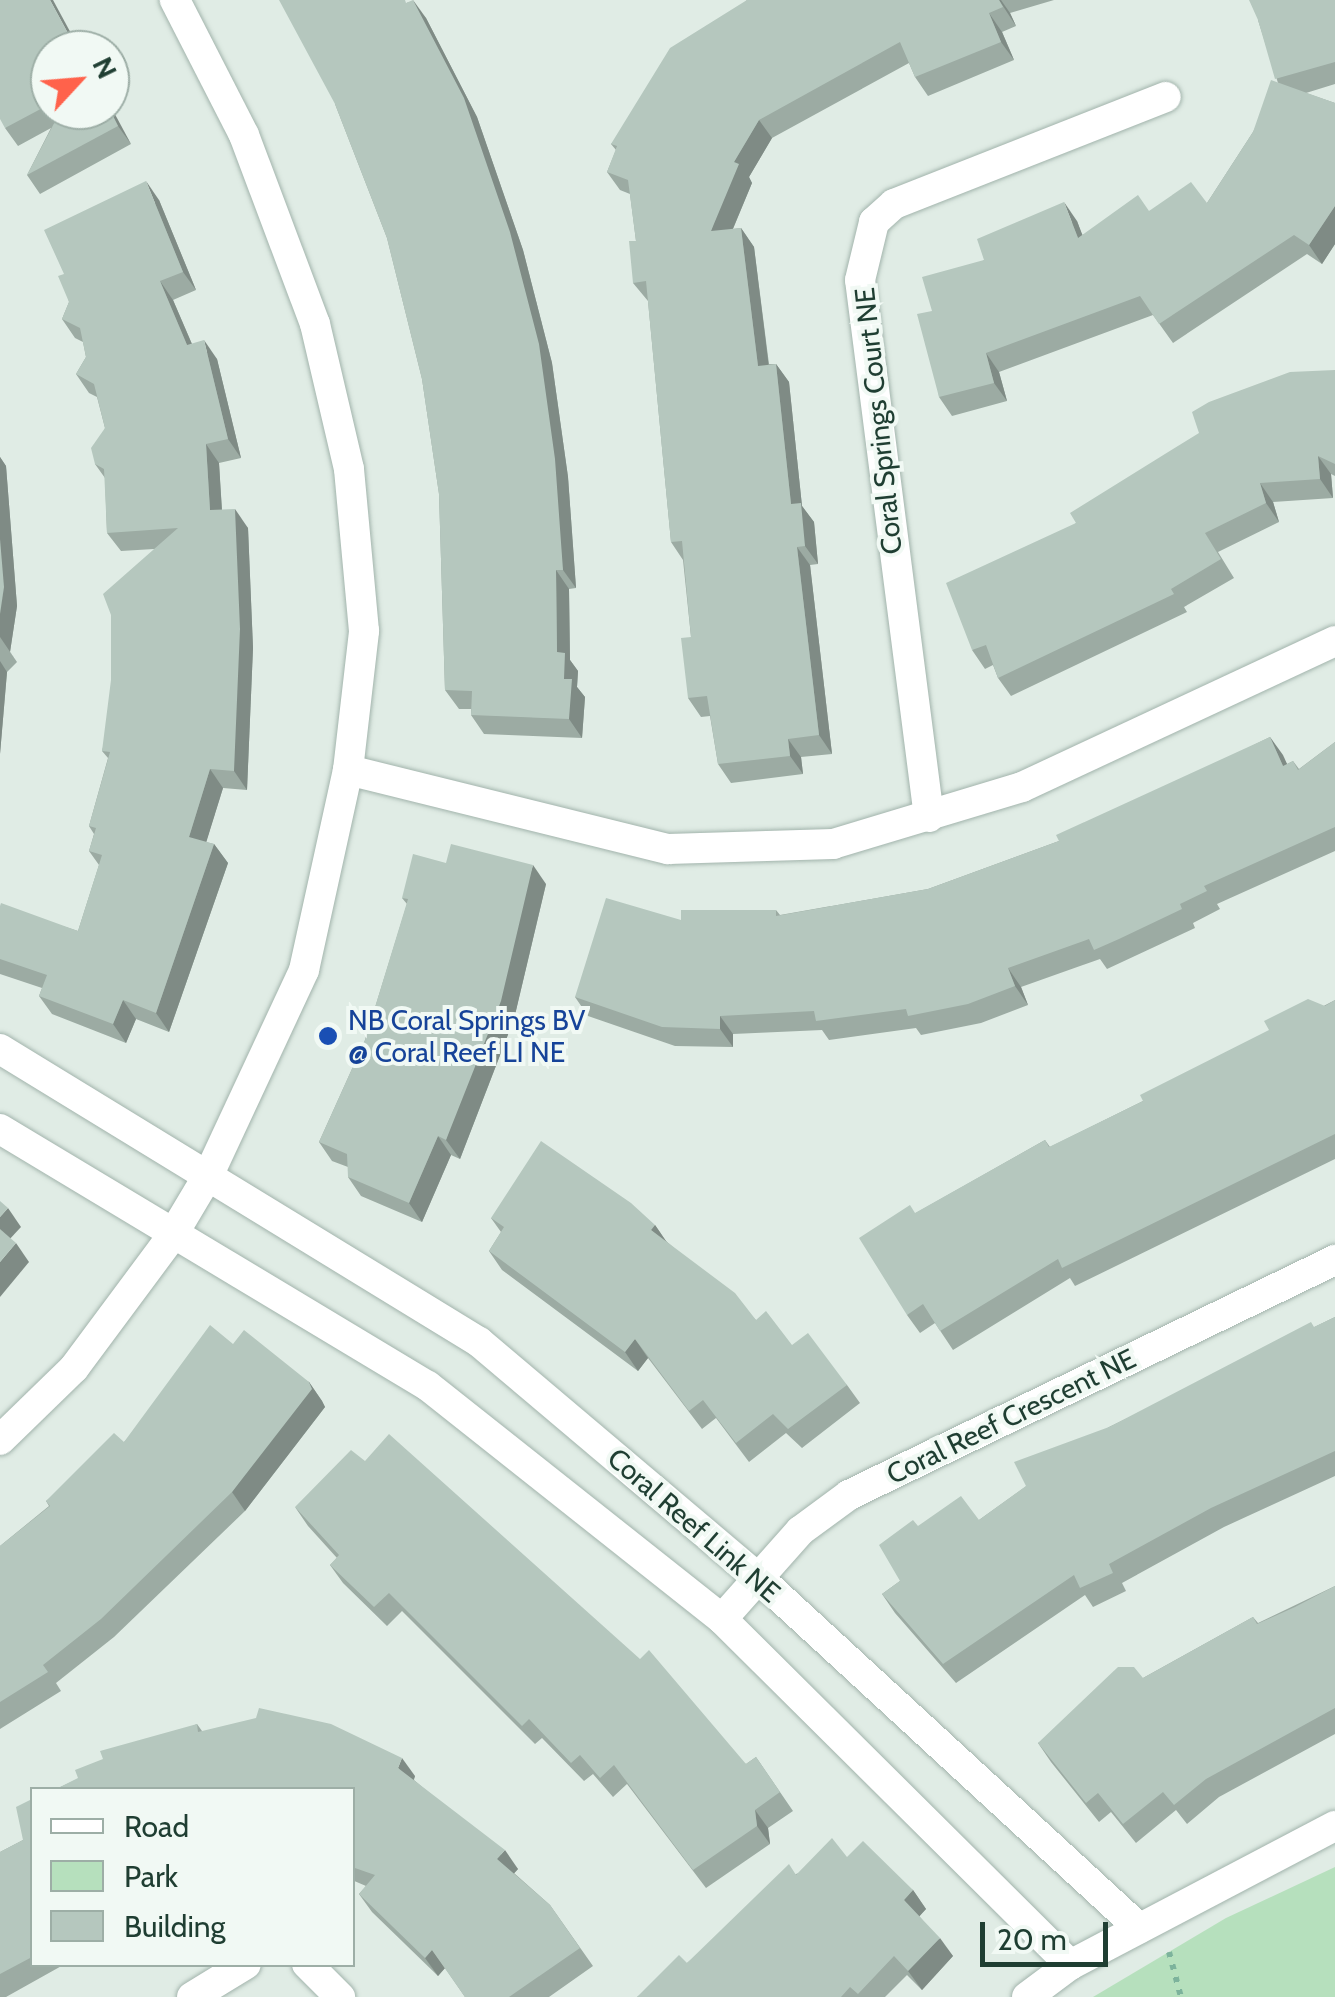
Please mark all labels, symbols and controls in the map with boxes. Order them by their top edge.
north arrow [30,30,130,130]
text: N [86,51,125,84]
street label: Coral Springs Court NE [847,286,909,556]
place label: NB Coral Springs BV @ Coral Reef LI NE [348,1003,585,1069]
marker: NB Coral Springs BV @ Coral Reef LI NE [317,1025,339,1047]
street label: Coral Reef Crescent NE [881,1341,1141,1491]
street label: Coral Reef Link NE [601,1441,787,1609]
legend [30,1787,355,1967]
text: Road [124,1808,189,1845]
text: Park [124,1858,178,1895]
scale bar [985,1902,1112,1964]
text: Building [124,1908,226,1945]
text: 20 m [997,1921,1067,1958]

